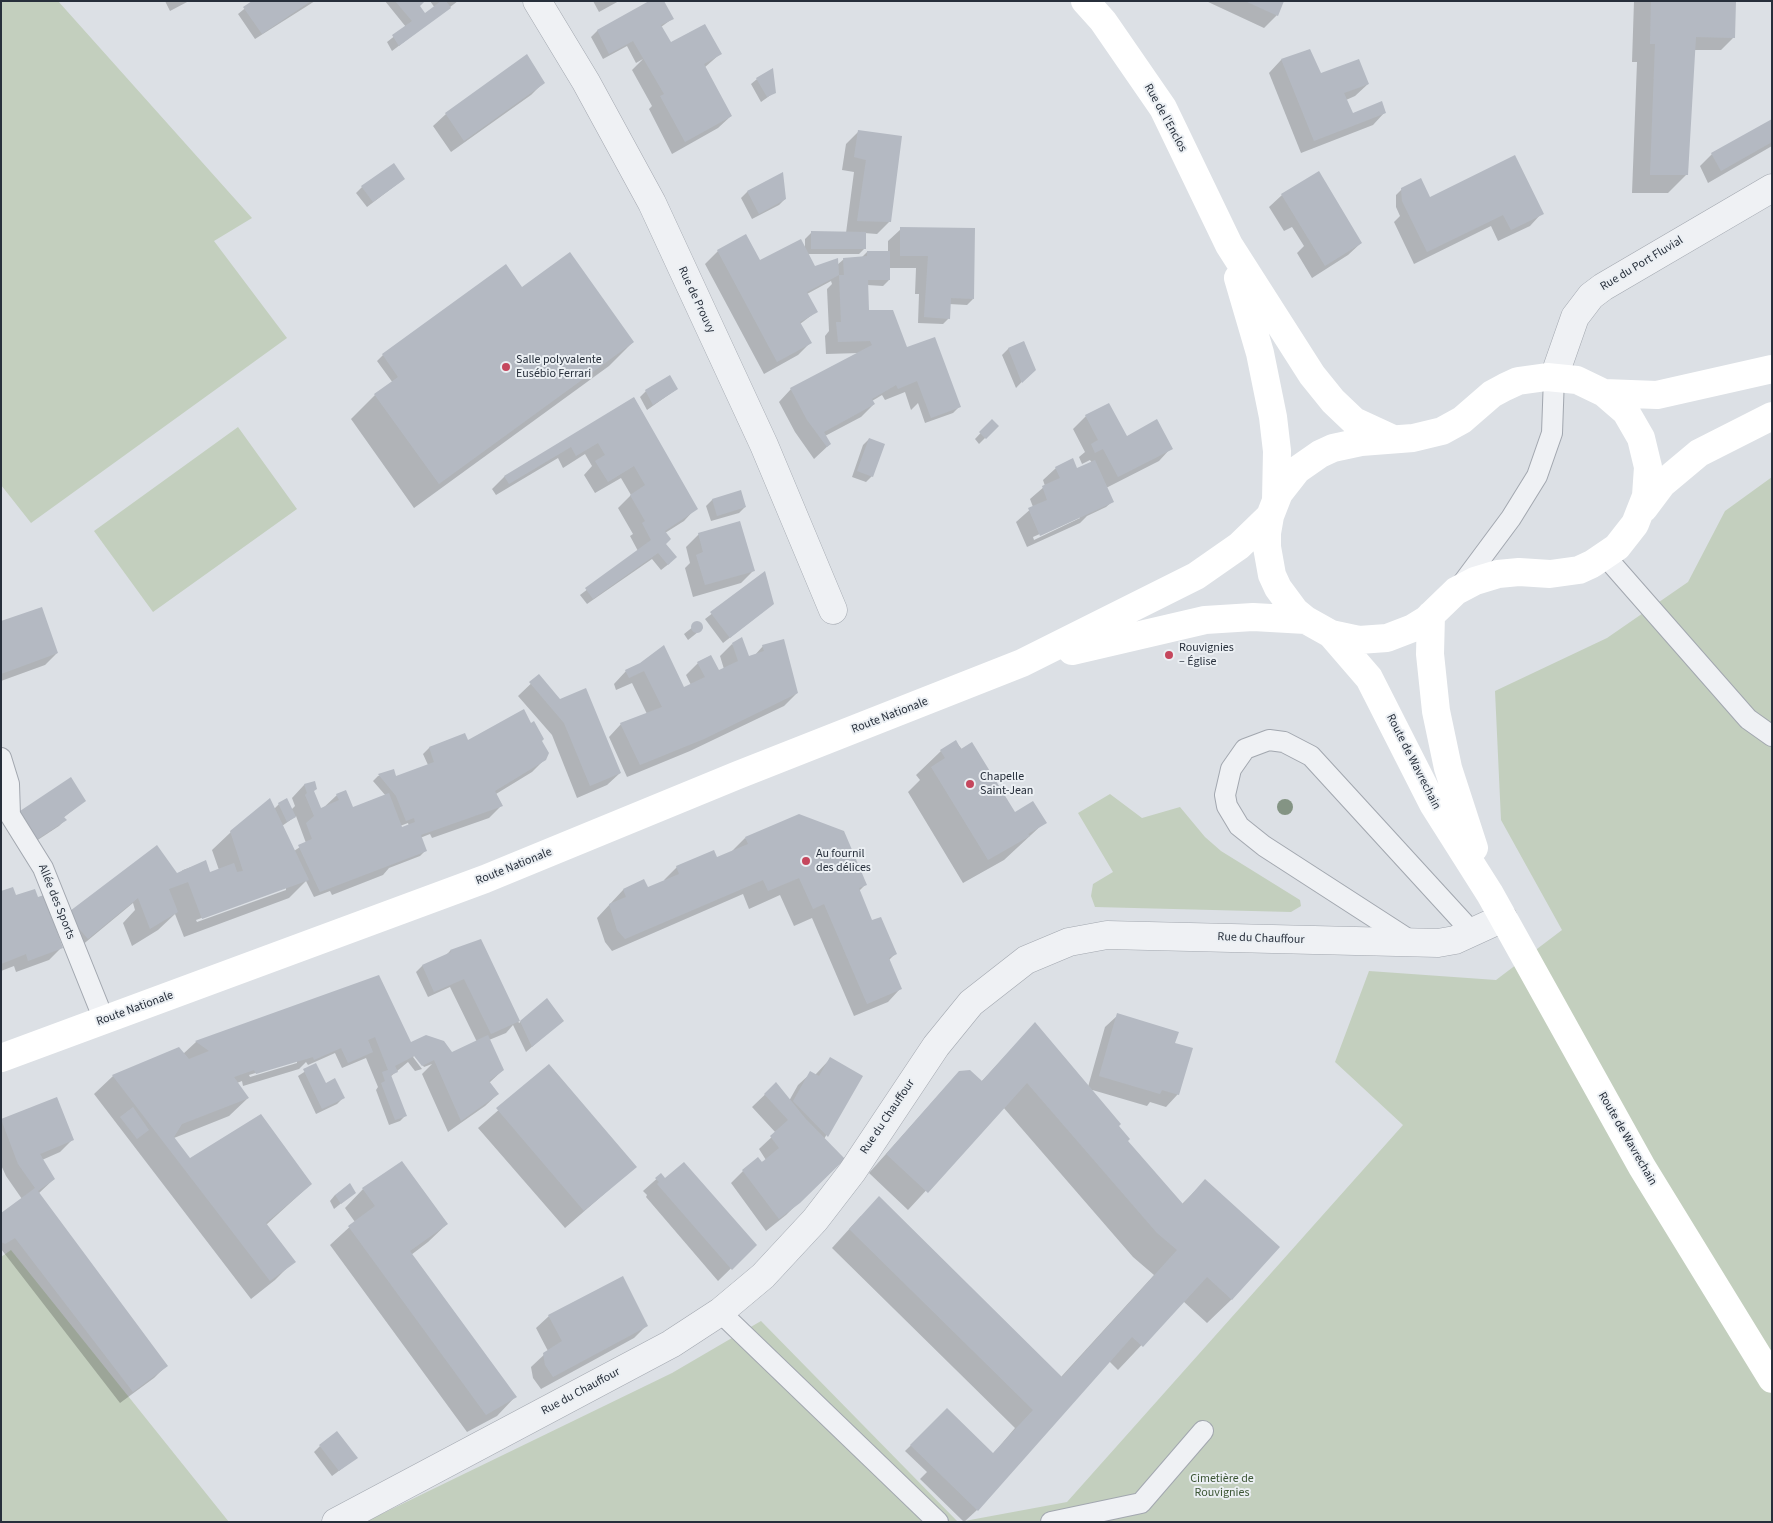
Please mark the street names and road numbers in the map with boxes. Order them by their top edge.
street label: Rue de l'Enclos [1140,81,1190,155]
street label: Rue du Port Fluvial [1598,234,1686,294]
street label: Rue de Prouvy [674,264,718,336]
street label: Route Nationale [850,695,930,737]
street label: Route de Wavrechain [1383,712,1443,812]
street label: Route Nationale [474,845,554,889]
street label: Allée des Sports [34,862,78,942]
street label: Rue du Chauffour [1217,930,1305,948]
street label: Route Nationale [95,988,175,1030]
street label: Rue du Chauffour [858,1077,918,1157]
street label: Route de Wavrechain [1594,1090,1660,1188]
street label: Rue du Chauffour [539,1365,623,1419]

